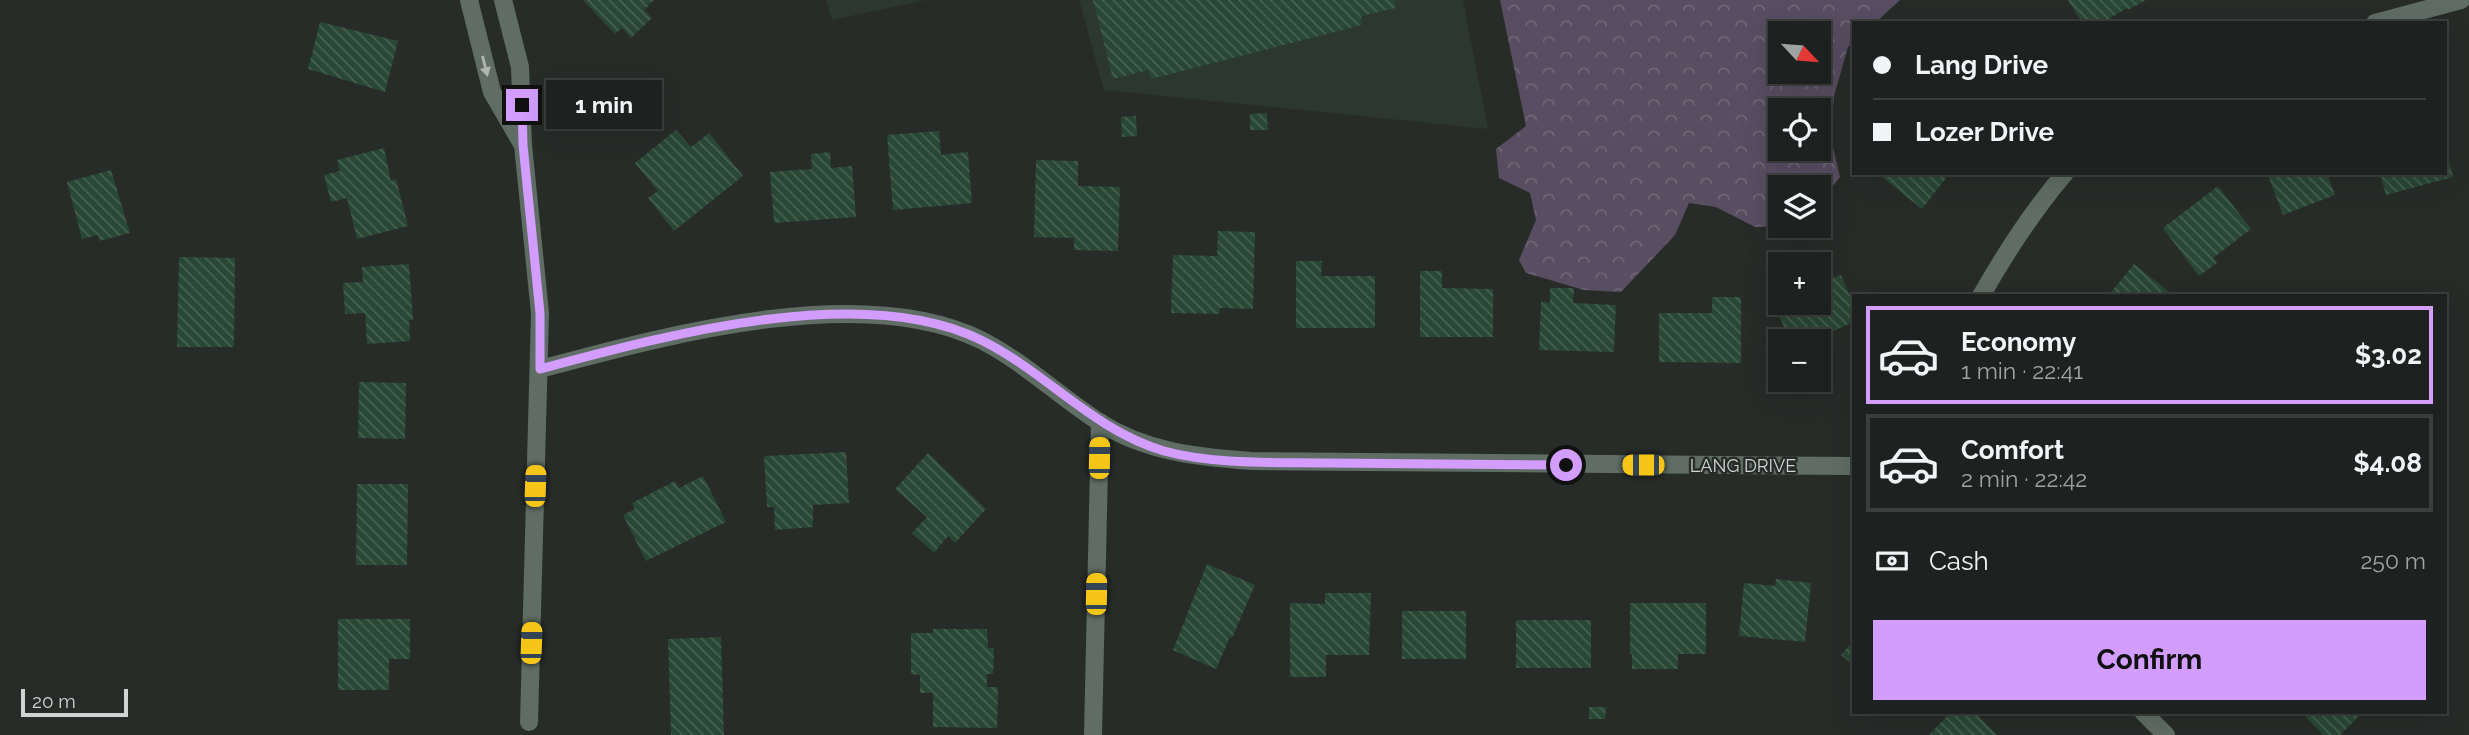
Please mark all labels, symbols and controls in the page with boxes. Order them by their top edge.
north arrow [1768,21,1830,84]
map controls [1768,21,1831,392]
text: Lang Drive [1915,50,2048,80]
one-way arrow [480,55,491,77]
callout: 1 min [546,80,662,130]
route end [506,89,538,121]
text: 1 min [575,91,633,118]
button: locate [1768,98,1831,161]
text: Lozer Drive [1915,117,2054,147]
button: layers [1768,175,1831,238]
button: + [1768,252,1831,315]
icon: car [1877,324,1940,387]
text: Economy [1961,327,2076,357]
button: − [1768,329,1831,392]
text: $3.02 [2355,340,2422,370]
text: 1 min · 22:41 [1961,357,2083,384]
icon: car [1877,432,1940,495]
text: Comfort [1961,435,2064,465]
car [1089,437,1110,479]
text: $4.08 [2353,448,2422,478]
route start [1550,449,1582,481]
car [1623,455,1665,476]
street label: LANG DRIVE [1690,455,1796,476]
car [524,465,547,507]
text: 2 min · 22:42 [1961,465,2087,492]
icon: cash [1873,542,1911,580]
text: Cash [1929,546,1989,576]
text: 250 m [2360,547,2426,574]
car [1086,573,1107,615]
button: Confirm [1873,620,2426,700]
car [520,622,543,664]
scale bar [21,686,128,718]
text: 20 m [32,690,76,712]

